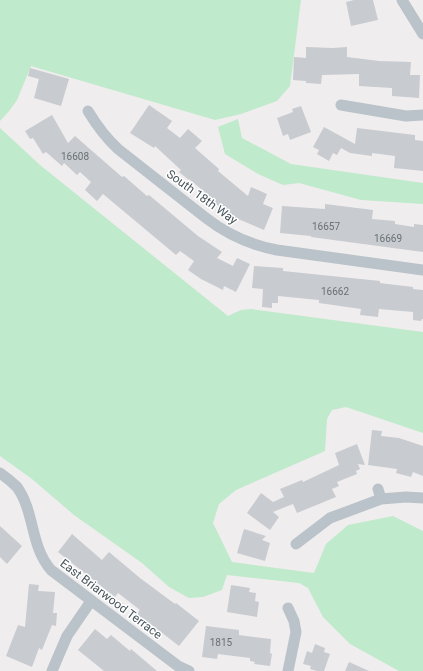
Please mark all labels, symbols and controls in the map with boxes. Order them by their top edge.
house number: 16608 [61,151,89,162]
street label: South 18th Way [164,167,240,227]
house number: 16657 [312,221,340,232]
house number: 16669 [374,233,402,244]
house number: 16662 [321,286,349,297]
street label: East Briarwood Terrace [57,556,165,642]
house number: 1815 [210,637,233,648]

